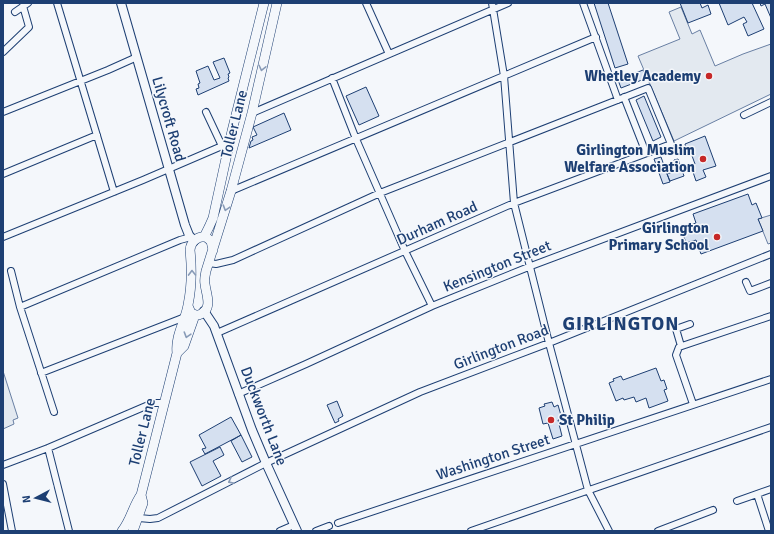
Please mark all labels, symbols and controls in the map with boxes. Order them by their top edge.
one-way arrow [258,64,267,71]
place label: Whetley Academy [585,67,702,85]
marker: Whetley Academy [704,71,714,81]
street label: Lilycroft Road [148,74,190,164]
street label: Toller Lane [217,88,251,160]
place label: Girlington Muslim Welfare Association [564,141,695,176]
marker: Girlington Muslim Welfare Association [698,154,708,164]
street label: Durham Road [394,197,480,249]
one-way arrow [222,204,231,211]
place label: Girlington Primary School [609,219,709,254]
marker: Girlington Primary School [712,232,722,242]
street label: Kensington Street [440,236,554,296]
one-way arrow [188,270,196,276]
district label: GIRLINGTON [563,312,679,336]
street label: Girlington Road [451,321,551,373]
one-way arrow [184,331,192,338]
street label: Duckworth Lane [237,364,291,468]
street label: Toller Lane [125,396,159,468]
place label: St Philip [559,411,615,429]
marker: St Philip [546,415,556,425]
street label: Washington Street [434,430,552,484]
one-way arrow [228,476,235,484]
north arrow [16,478,56,518]
text: N [20,495,33,504]

